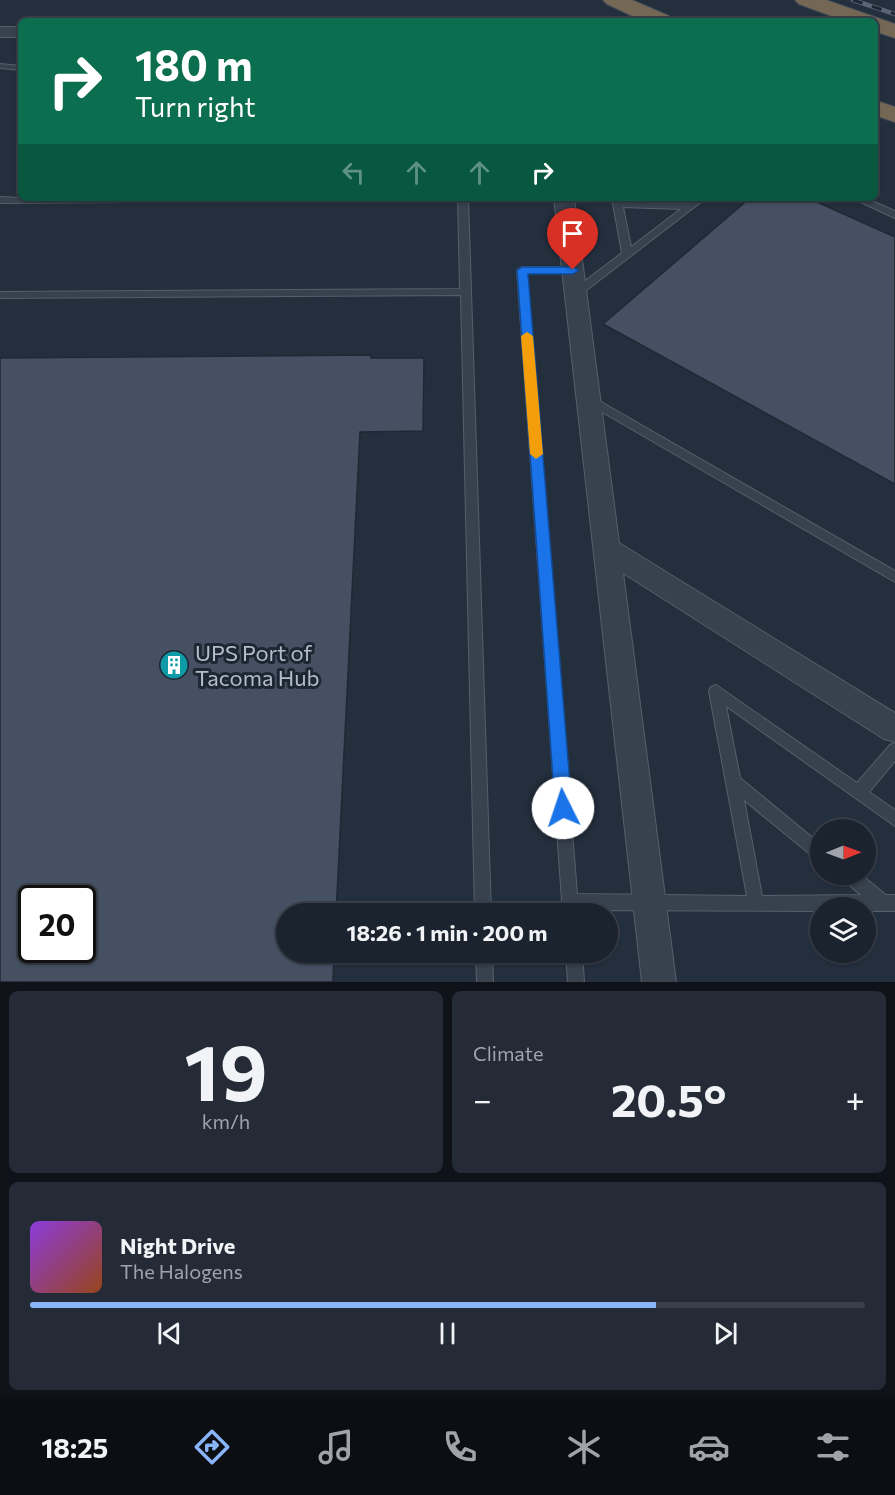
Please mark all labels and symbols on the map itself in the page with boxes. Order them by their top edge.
pin [547,208,598,270]
place label: UPS Port of Tacoma Hub [195,639,319,691]
building icon: UPS Port of Tacoma Hub [158,649,190,681]
position arrow [531,776,595,840]
north arrow [810,819,876,885]
speed limit sign: 20 [18,885,96,963]

